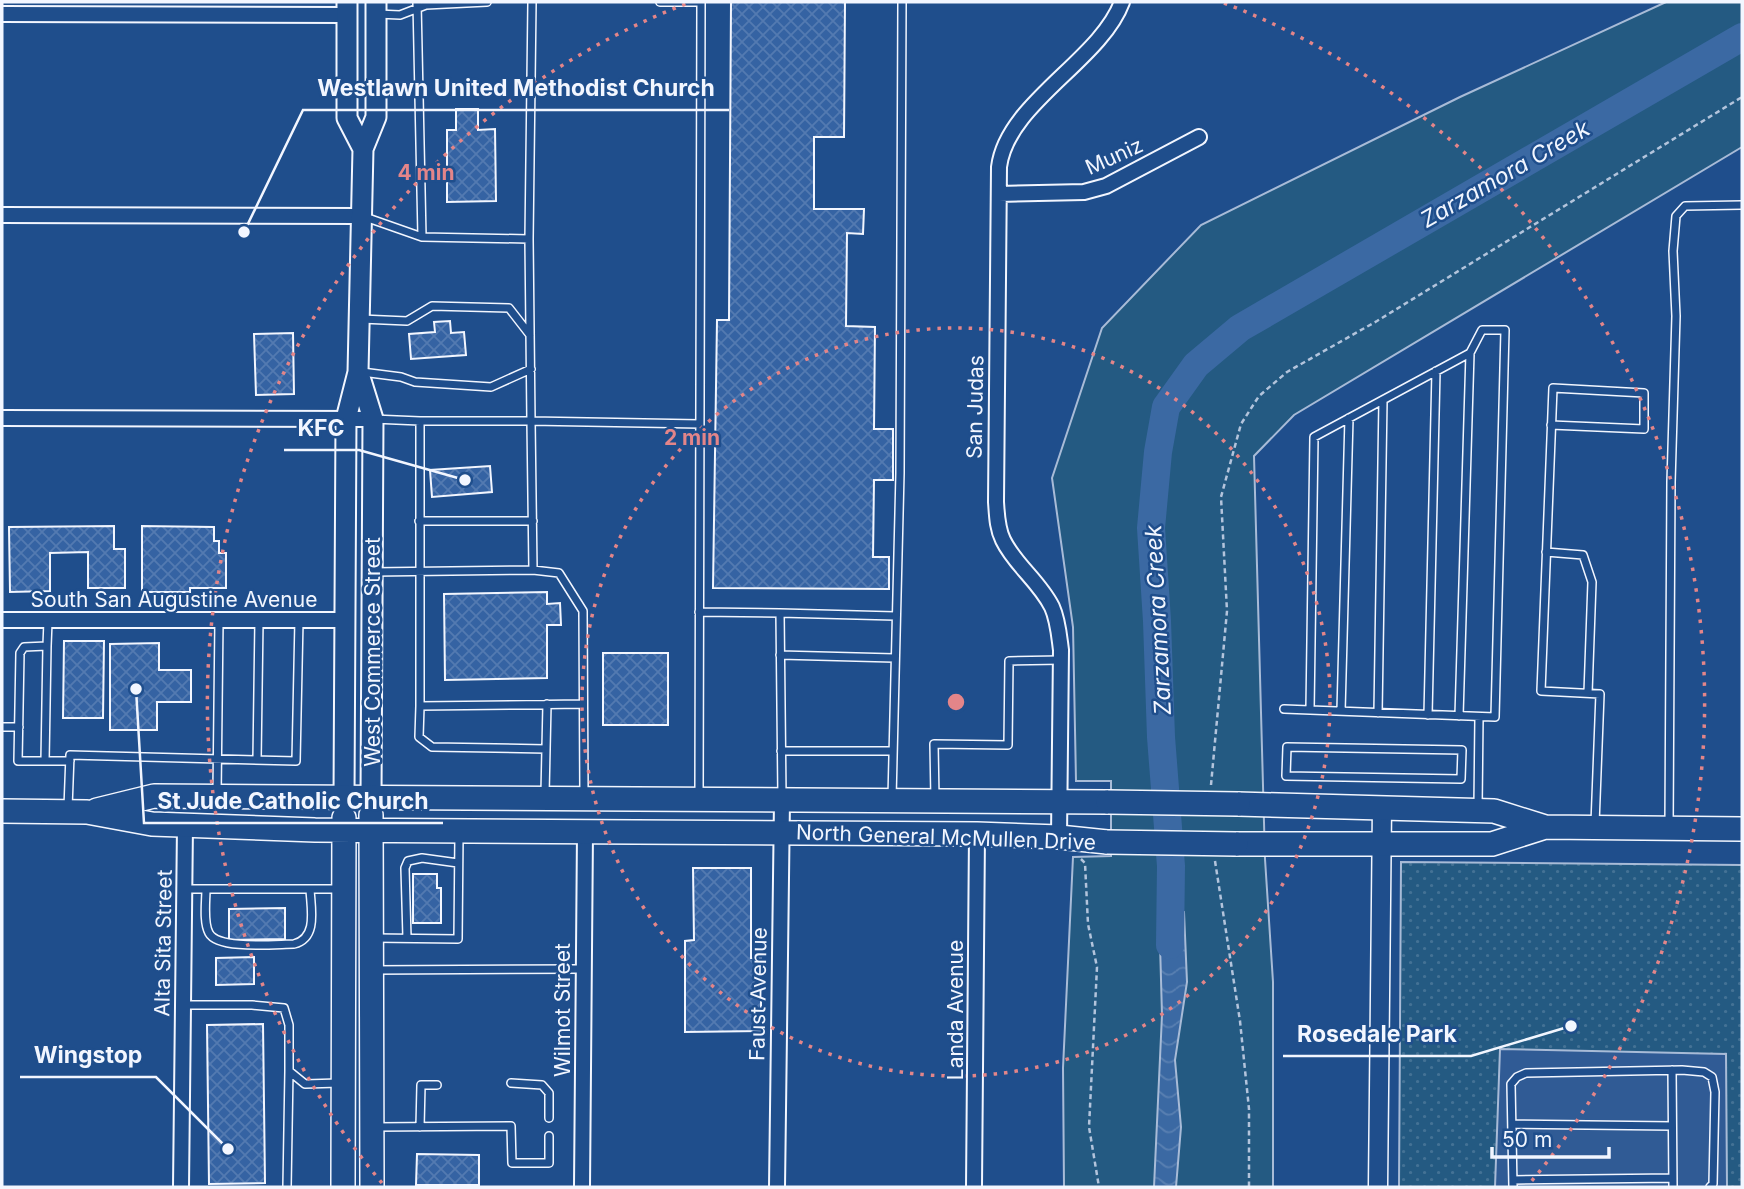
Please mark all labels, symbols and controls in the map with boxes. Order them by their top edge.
callout: Westlawn United Methodist Church [303,66,729,110]
text: Westlawn United Methodist Church [317,74,715,102]
water label: Zarzamora Creek [1415,114,1595,234]
street label: Muniz [1081,132,1147,180]
text: 4 min [397,160,455,185]
street label: San Judas [962,355,988,459]
callout: KFC [284,406,359,450]
text: KFC [297,414,345,442]
text: 2 min [664,425,720,450]
water label: Zarzamora Creek [1139,524,1177,716]
street label: West Commerce Street [360,537,385,767]
street label: South San Augustine Avenue [31,587,317,612]
centre of rings [944,690,968,714]
callout: St Jude Catholic Church [144,779,443,823]
text: St Jude Catholic Church [157,787,429,815]
street label: North General McMullen Drive [796,819,1096,855]
street label: Alta Sita Street [149,869,177,1017]
street label: Faust Avenue [744,927,772,1061]
street label: Landa Avenue [943,940,968,1080]
street label: Wilmot Street [550,943,575,1077]
callout: Rosedale Park [1283,1012,1471,1056]
text: Rosedale Park [1297,1020,1458,1048]
callout: Wingstop [20,1033,156,1077]
text: Wingstop [34,1041,142,1069]
scale bar [1492,1116,1609,1160]
text: 50 m [1502,1127,1552,1152]

